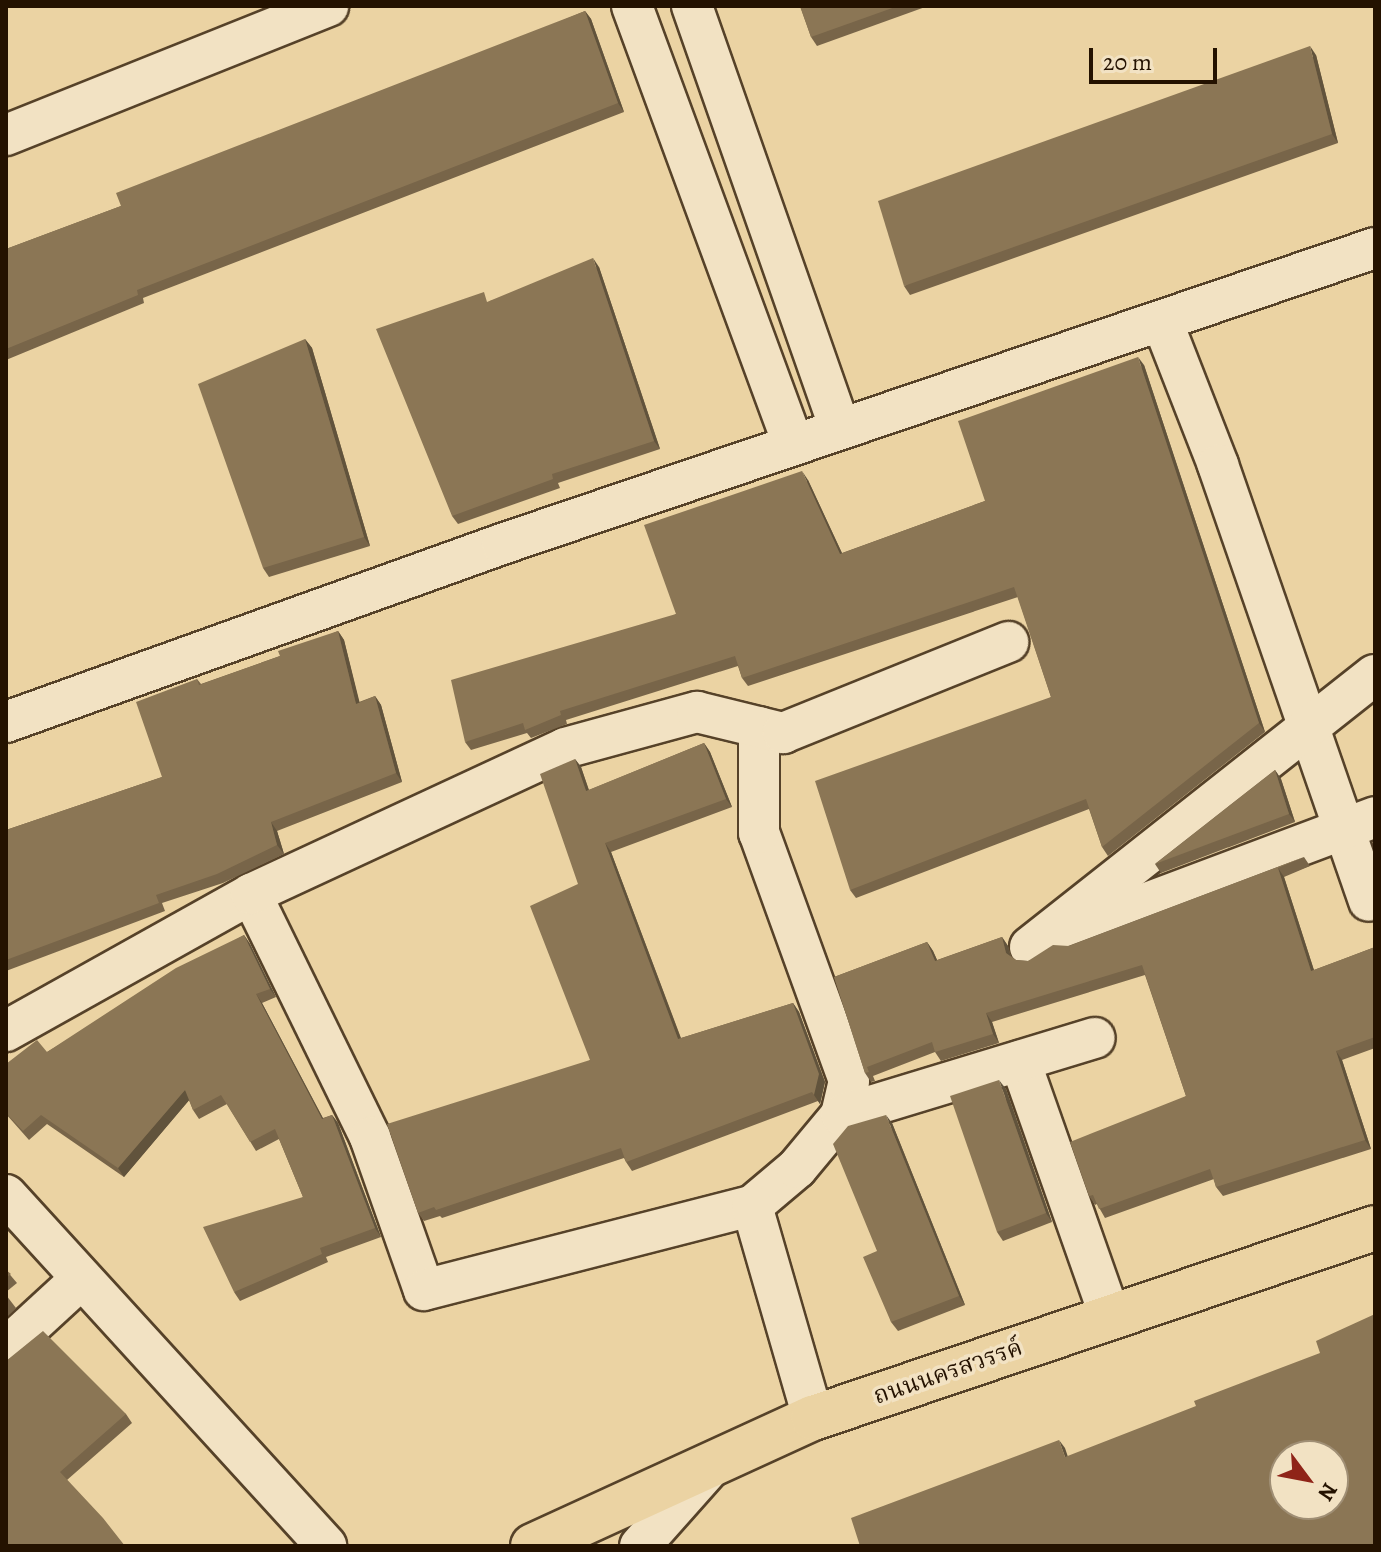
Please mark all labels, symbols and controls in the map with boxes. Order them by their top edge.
scale bar [1093,32,1221,82]
text: 20 m [1103,46,1152,78]
street label: ถนนนครสวรรค์ [870,1333,1026,1411]
north arrow [1269,1440,1349,1520]
text: N [1311,1477,1345,1506]

